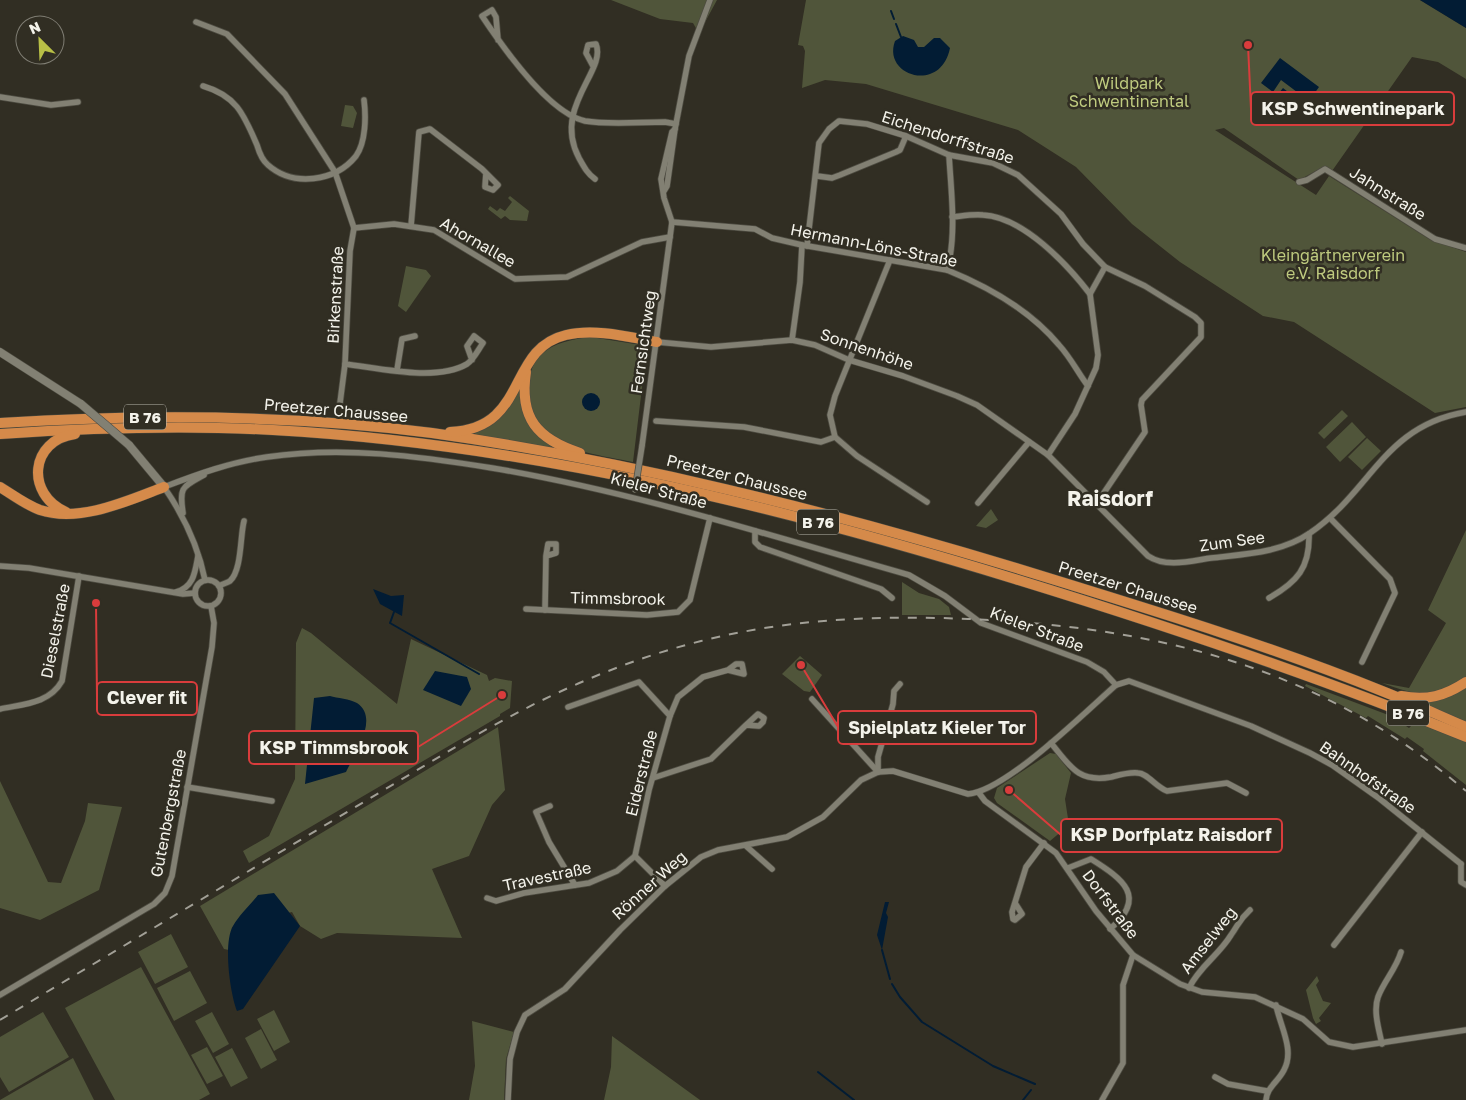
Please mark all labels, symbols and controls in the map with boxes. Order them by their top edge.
north arrow [15,15,65,65]
text: N [26,18,43,38]
park label: Wildpark Schwentinental [1069,73,1189,111]
callout: KSP Schwentinepark [1251,92,1454,125]
text: KSP Schwentinepark [1261,97,1445,119]
street label: Eichendorffstraße [879,106,1017,168]
street label: Jahnstraße [1346,162,1430,224]
street label: Ahornallee [437,212,519,272]
street label: Hermann-Löns-Straße [789,219,959,271]
park label: Kleingärtnerverein e.V. Raisdorf [1261,245,1405,283]
street label: Birkenstraße [322,246,348,344]
street label: Fernsichtweg [626,289,660,395]
street label: Sonnenhöhe [818,324,916,374]
street label: Preetzer Chaussee [263,394,409,426]
road number: B 76 [124,404,166,430]
street label: Preetzer Chaussee [664,450,810,504]
street label: Kieler Straße [609,468,709,512]
district label: Raisdorf [1067,485,1153,511]
road number: B 76 [797,510,839,534]
street label: Zum See [1198,527,1266,555]
street label: Preetzer Chaussee [1056,556,1200,618]
street label: Dieselstraße [36,582,74,680]
street label: Timmsbrook [570,587,666,609]
street label: Kieler Straße [987,602,1087,656]
callout: Clever fit [97,682,197,715]
text: Clever fit [107,686,187,708]
road number: B 76 [1387,700,1429,726]
callout: Spielplatz Kieler Tor [838,711,1036,744]
text: Spielplatz Kieler Tor [848,716,1026,738]
street label: Eiderstraße [621,728,661,818]
callout: KSP Timmsbrook [249,731,418,764]
text: KSP Timmsbrook [259,736,409,758]
street label: Bahnhofstraße [1316,736,1420,818]
street label: Gutenbergstraße [146,747,190,879]
callout: KSP Dorfplatz Raisdorf [1061,819,1282,852]
text: KSP Dorfplatz Raisdorf [1070,823,1272,845]
street label: Rönner Weg [608,846,690,924]
street label: Travestraße [501,857,593,895]
street label: Dorfstraße [1078,865,1144,943]
street label: Amselweg [1176,903,1240,977]

